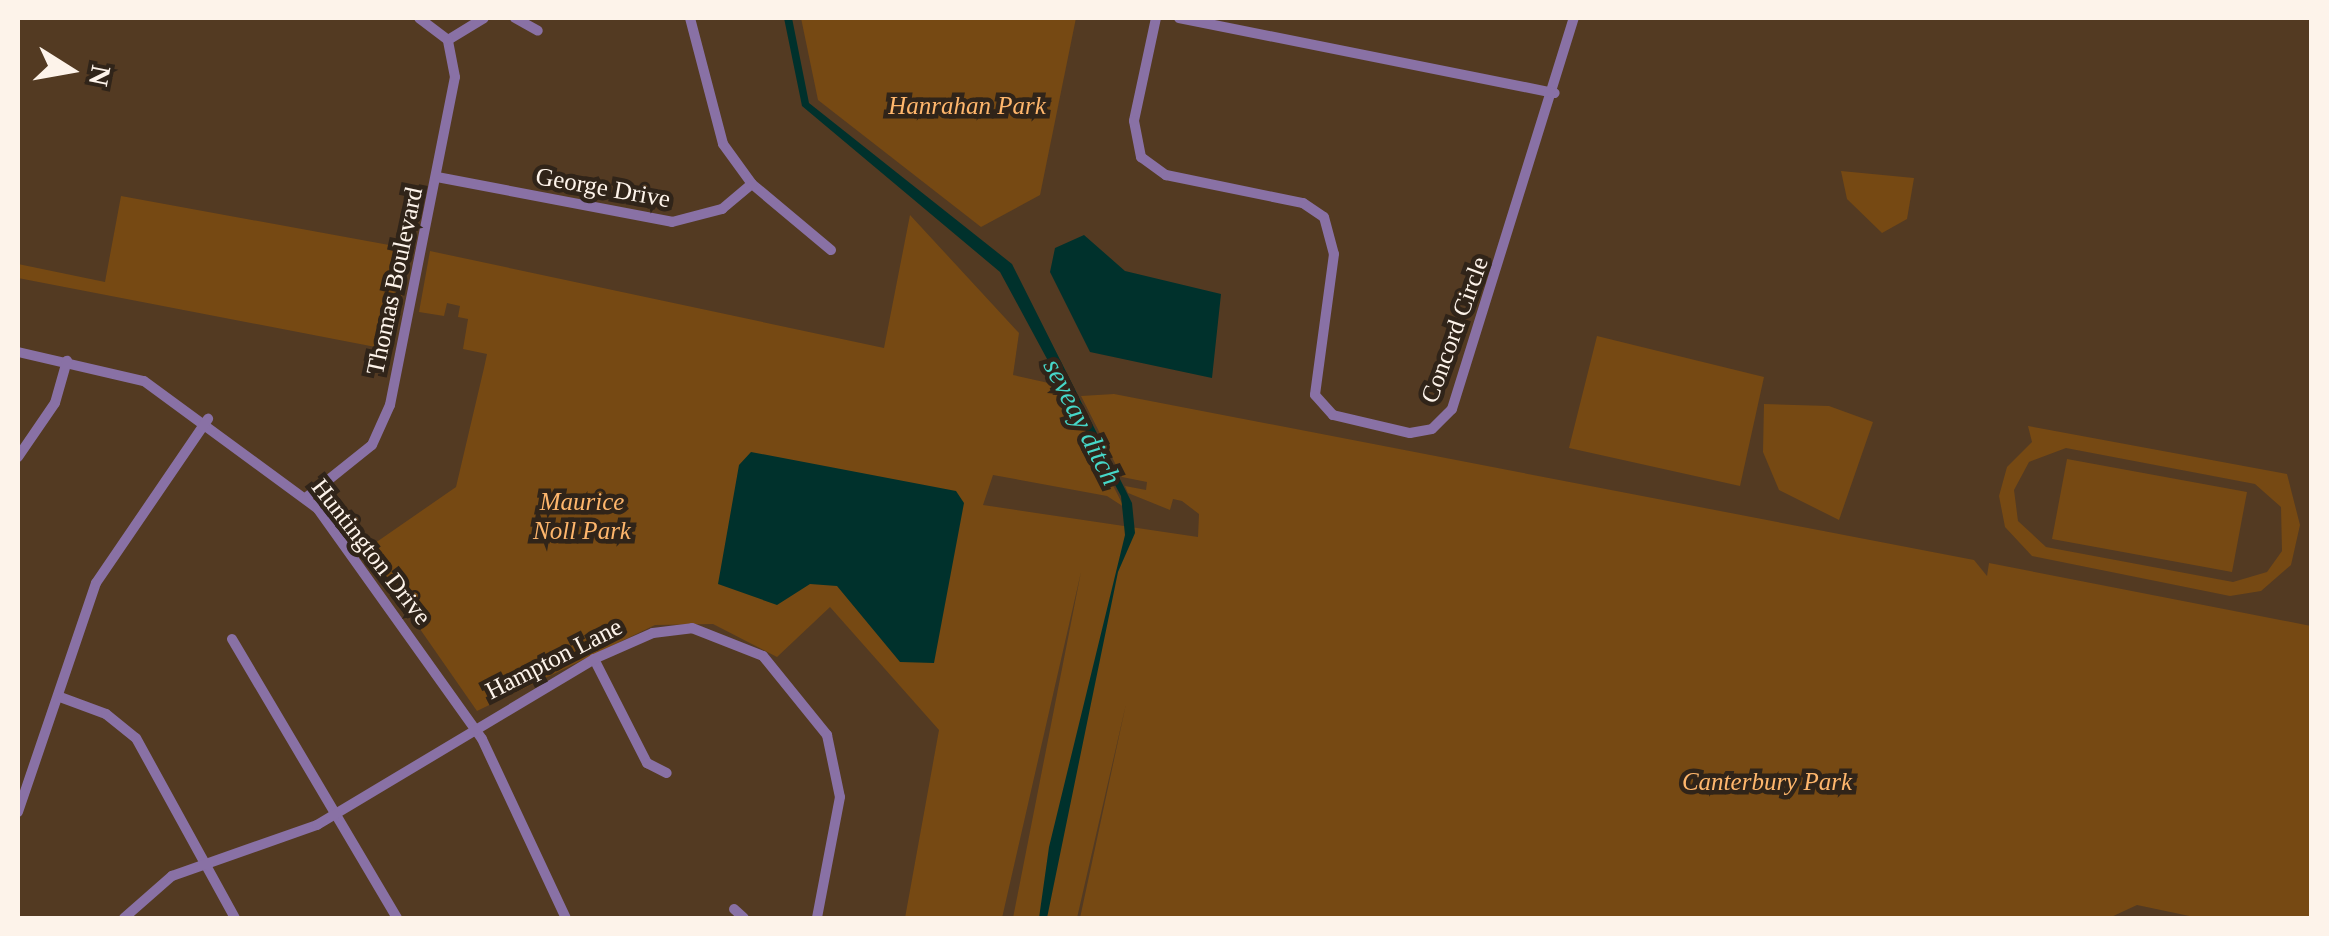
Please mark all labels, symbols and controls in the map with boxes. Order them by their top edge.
north arrow [20,20,120,120]
text: N [83,63,117,89]
park label: Hanrahan Park [888,91,1046,121]
street label: George Drive [533,161,673,215]
street label: Thomas Boulevard [360,185,430,377]
street label: Concord Circle [1415,253,1495,407]
water label: seveay ditch [1036,353,1128,491]
street label: Huntington Drive [305,473,437,631]
park label: Maurice Noll Park [533,488,631,547]
street label: Hampton Lane [481,612,627,706]
park label: Canterbury Park [1682,767,1852,797]

